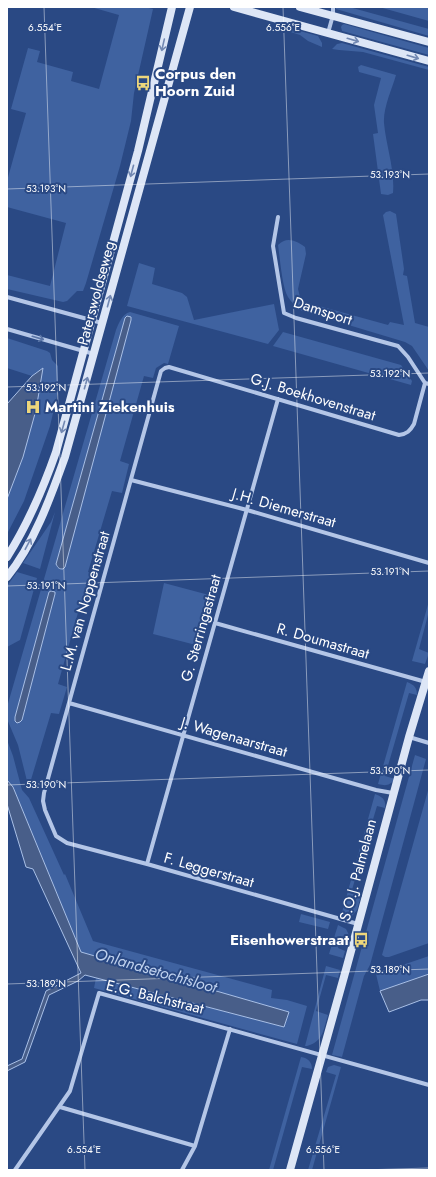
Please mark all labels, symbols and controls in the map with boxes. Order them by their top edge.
text: 6.554°E [28,20,62,35]
text: 6.556°E [266,20,300,35]
one-way arrow [346,37,359,44]
one-way arrow [158,38,166,51]
one-way arrow [406,54,419,61]
place label: Corpus den Hoorn Zuid [155,63,236,102]
bus stop icon: Corpus den Hoorn Zuid [134,74,152,92]
one-way arrow [128,165,136,178]
text: 53.193°N [370,167,410,182]
text: 53.193°N [26,181,66,196]
street label: Paterswoldseweg [71,238,121,348]
street label: Damsport [291,291,356,331]
one-way arrow [106,294,113,307]
one-way arrow [31,335,44,342]
text: 53.192°N [370,366,410,381]
street label: G.J. Boekhovenstraat [248,368,379,427]
one-way arrow [83,376,90,389]
text: 53.192°N [26,380,66,395]
place label: Martini Ziekenhuis [45,396,175,418]
hospital icon: Martini Ziekenhuis [24,398,42,416]
one-way arrow [59,420,66,433]
street label: J.H. Diemerstraat [228,482,339,533]
street label: L.M. van Noppenstraat [55,528,116,673]
one-way arrow [25,538,32,550]
text: 53.191°N [370,564,410,579]
street label: G. Sterringastraat [175,572,227,684]
text: 53.191°N [26,578,66,593]
street label: R. Doumastraat [274,617,372,665]
street label: J. Wagenaarstraat [176,711,290,763]
text: 53.190°N [370,763,410,778]
text: 53.190°N [26,777,66,792]
street label: S.O.J. Palmelaan [334,817,382,923]
street label: F. Leggerstraat [161,847,257,893]
place label: Eisenhowerstraat [230,929,349,951]
bus stop icon: Eisenhowerstraat [352,931,370,949]
water label: Onlandsetochtsloot [92,942,221,999]
text: 53.189°N [370,962,410,977]
street label: E.G. Balchstraat [104,974,206,1020]
text: 53.189°N [26,976,66,991]
text: 6.554°E [67,1142,101,1157]
text: 6.556°E [306,1142,340,1157]

